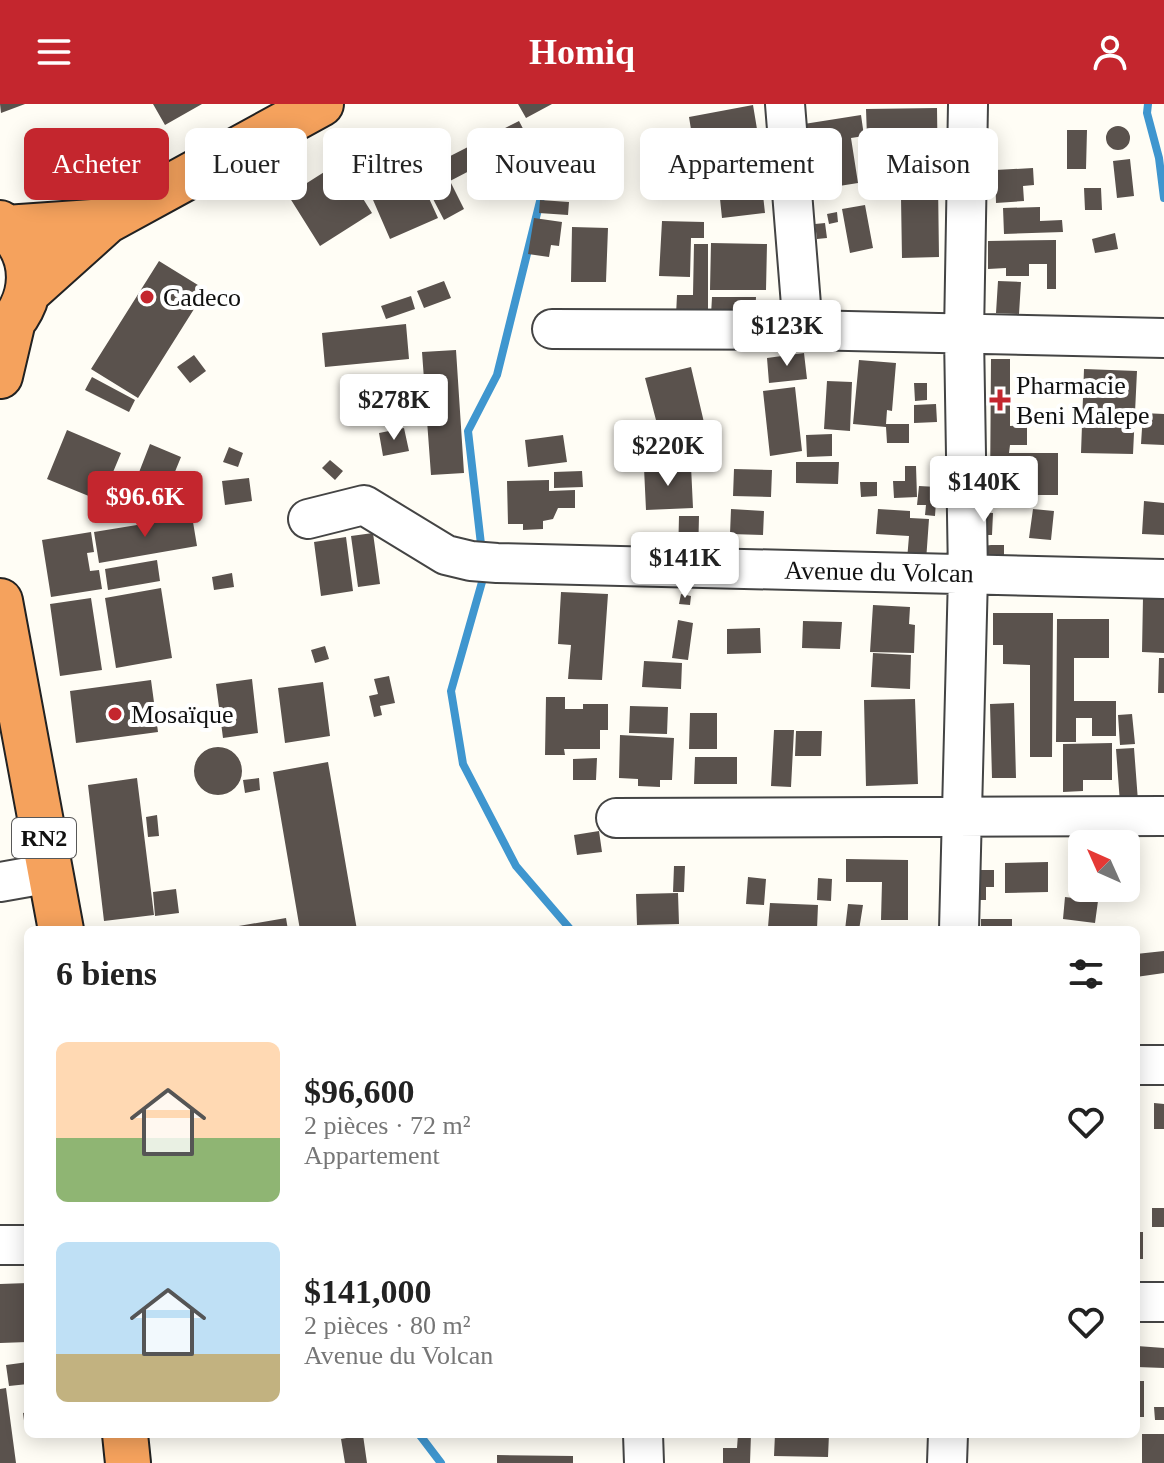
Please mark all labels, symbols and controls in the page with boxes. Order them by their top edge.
icon: menu [32,30,76,74]
icon: person [1088,30,1132,74]
text: Homiq [529,32,635,72]
chip: Acheter [24,128,169,200]
chip: Louer [185,128,307,200]
chip: Filtres [323,128,451,200]
chip: Nouveau [467,128,624,200]
chip: Appartement [640,128,842,200]
chip: Maison [858,128,998,200]
place label: Cadeco [163,283,241,312]
marker: Cadeco [138,288,156,306]
pin: $123K [731,300,843,368]
text: $123K [751,311,823,340]
place label: Pharmacie Beni Malepe [1016,371,1150,430]
pin: $278K [338,374,450,442]
text: $278K [358,385,430,414]
marker: Pharmacie Beni Malepe [991,391,1009,409]
pin: $220K [612,420,724,488]
text: $220K [632,431,704,460]
pin: $140K [928,456,1040,524]
text: $140K [948,467,1020,496]
pin: $96.6K [80,471,210,539]
text: $96.6K [106,482,184,511]
pin: $141K [629,532,741,600]
text: $141K [649,543,721,572]
street label: Avenue du Volcan [784,556,974,588]
place label: Mosaïque [131,700,234,729]
marker: Mosaïque [106,705,124,723]
road number: RN2 [12,818,76,858]
north arrow [1068,830,1140,902]
map controls [1068,830,1140,902]
icon: filters [1064,952,1108,996]
text: 6 biens [56,955,157,992]
text: $96,600 [304,1073,415,1110]
icon: home [120,1074,216,1170]
icon: heart [1064,1100,1108,1144]
text: 2 pièces · 72 m² [304,1111,471,1140]
text: Appartement [304,1141,440,1170]
text: $141,000 [304,1273,432,1310]
icon: home [120,1274,216,1370]
icon: heart [1064,1300,1108,1344]
text: 2 pièces · 80 m² [304,1311,471,1340]
text: Avenue du Volcan [304,1341,493,1370]

